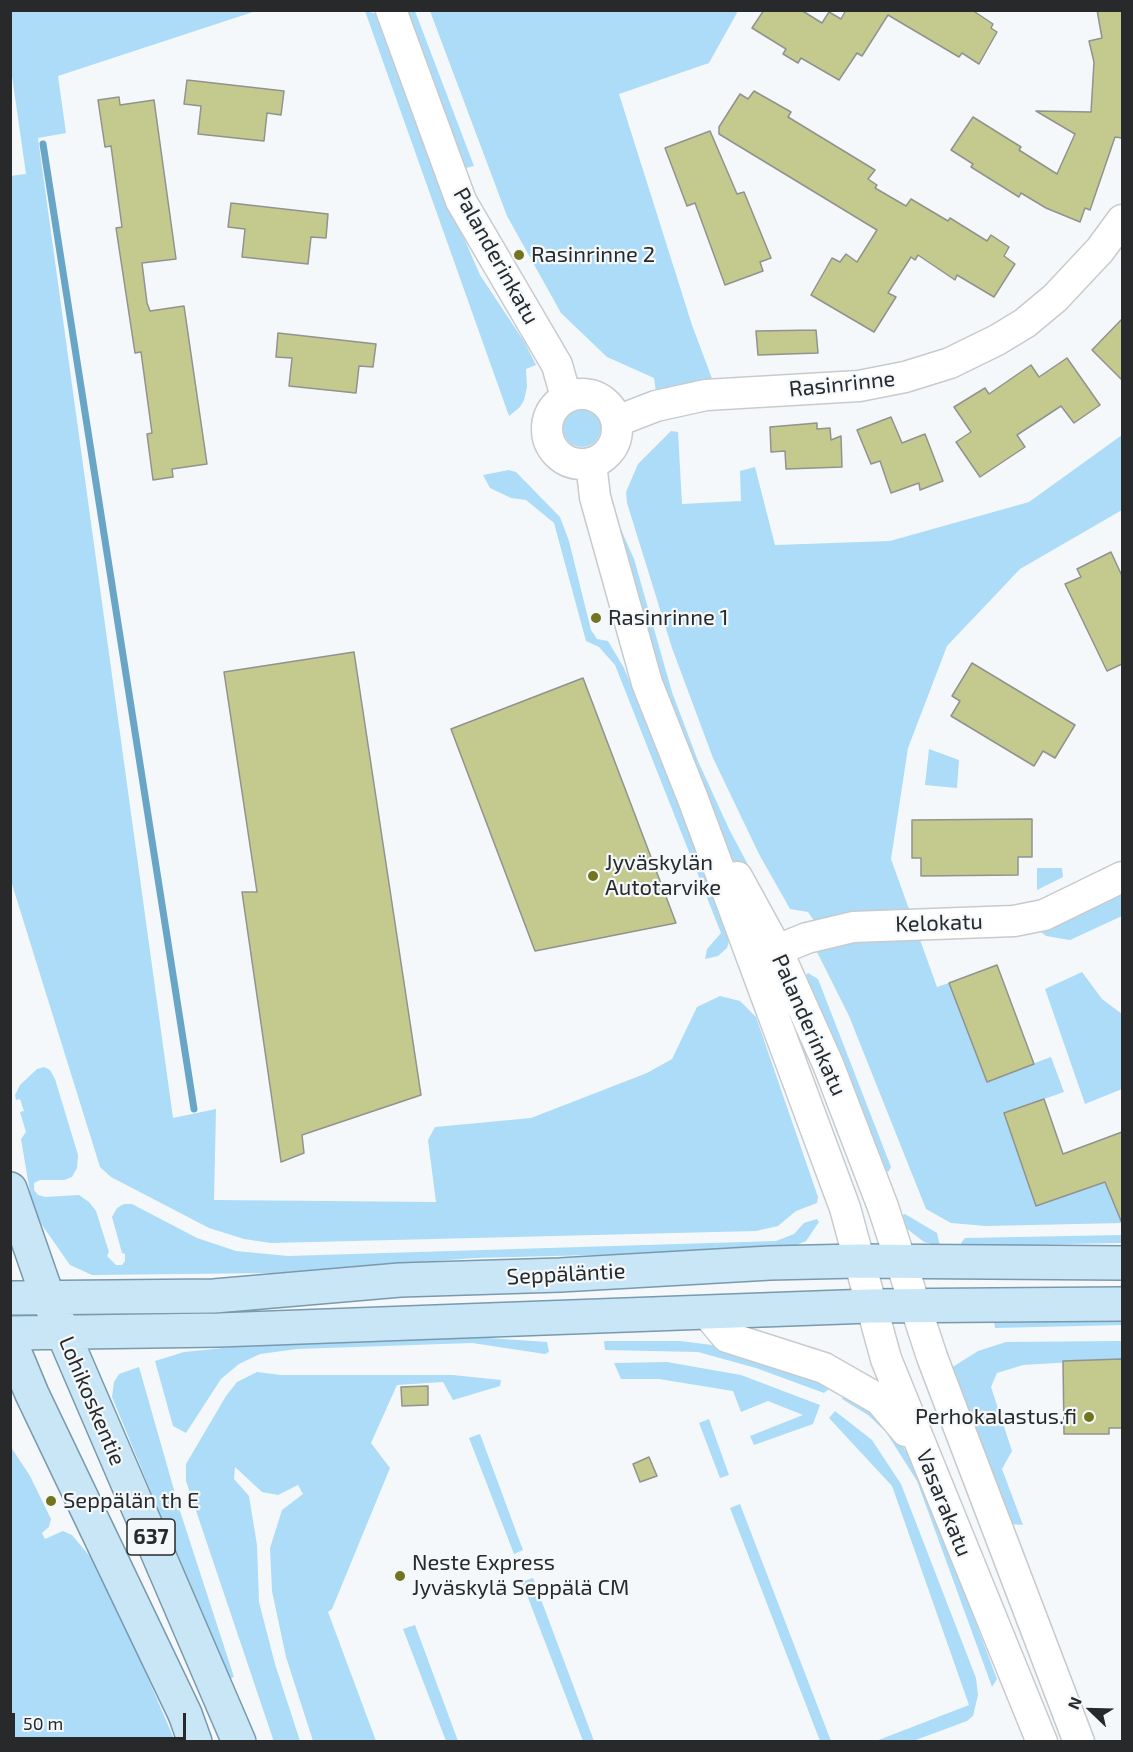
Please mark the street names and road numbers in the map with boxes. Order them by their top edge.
street label: Palanderinkatu [448,183,544,329]
street label: Rasinrinne [788,365,896,403]
street label: Kelokatu [895,908,983,938]
street label: Palanderinkatu [766,950,852,1100]
street label: Seppäläntie [506,1258,626,1290]
street label: Lohikoskentie [53,1332,131,1470]
street label: Vasarakatu [911,1446,977,1560]
road number: 637 [127,1519,175,1555]

